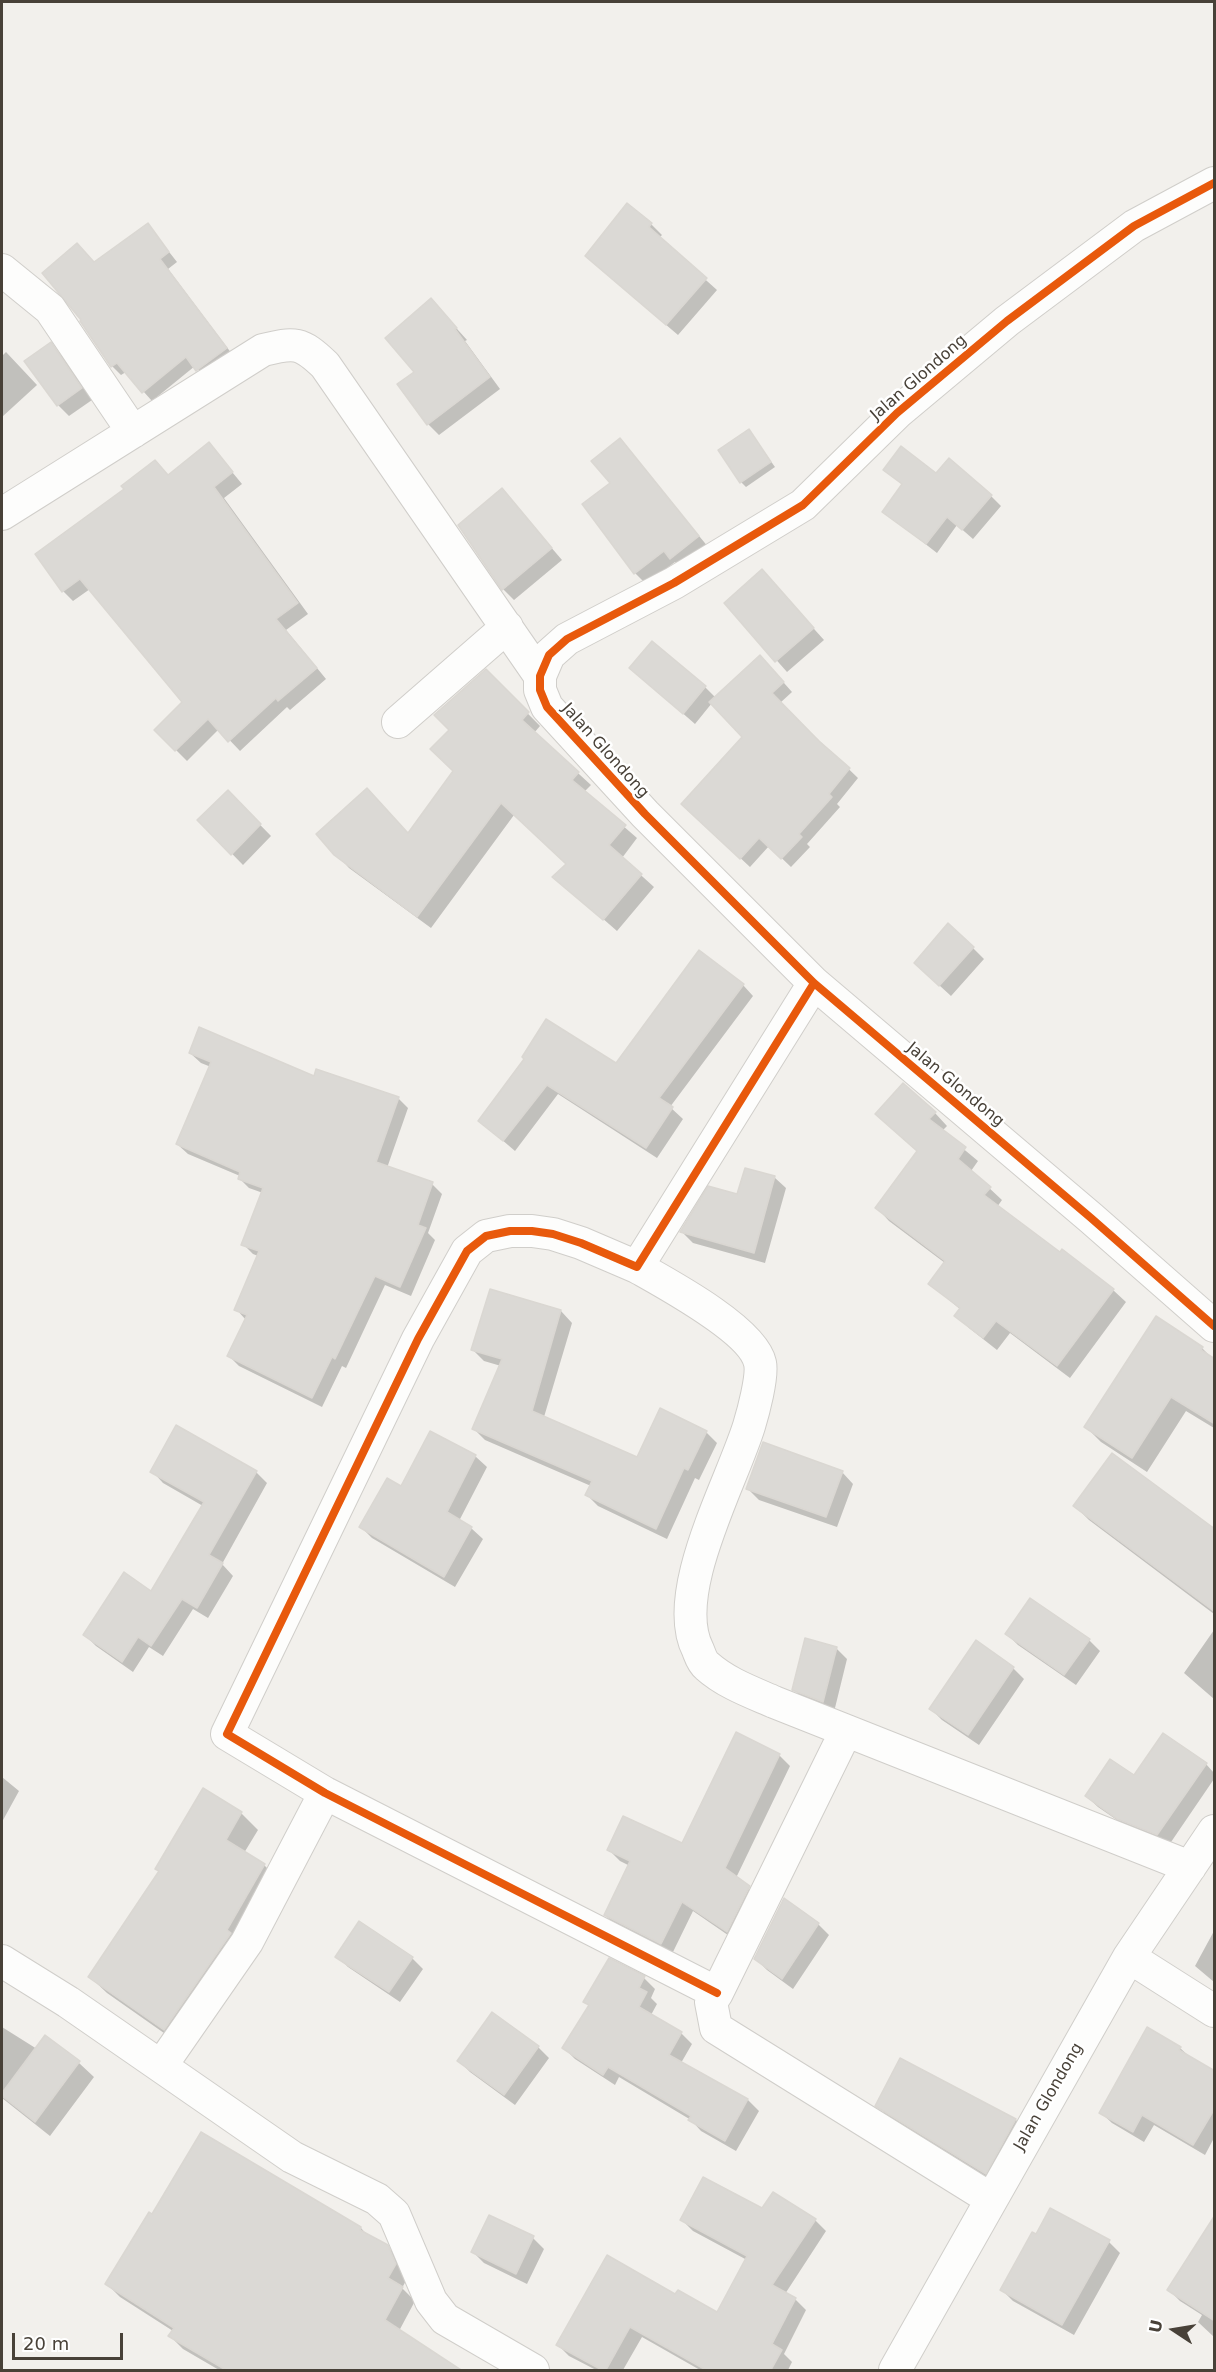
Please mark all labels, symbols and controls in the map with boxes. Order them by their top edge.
street label: Jalan Glondong [867,331,971,425]
street label: Jalan Glondong [557,700,653,802]
street label: Jalan Glondong [902,1039,1008,1131]
street label: Jalan Glondong [1010,2040,1088,2154]
north arrow [1144,2300,1204,2360]
text: U [1145,2318,1167,2334]
scale bar [15,2321,126,2359]
text: 20 m [23,2333,69,2354]

